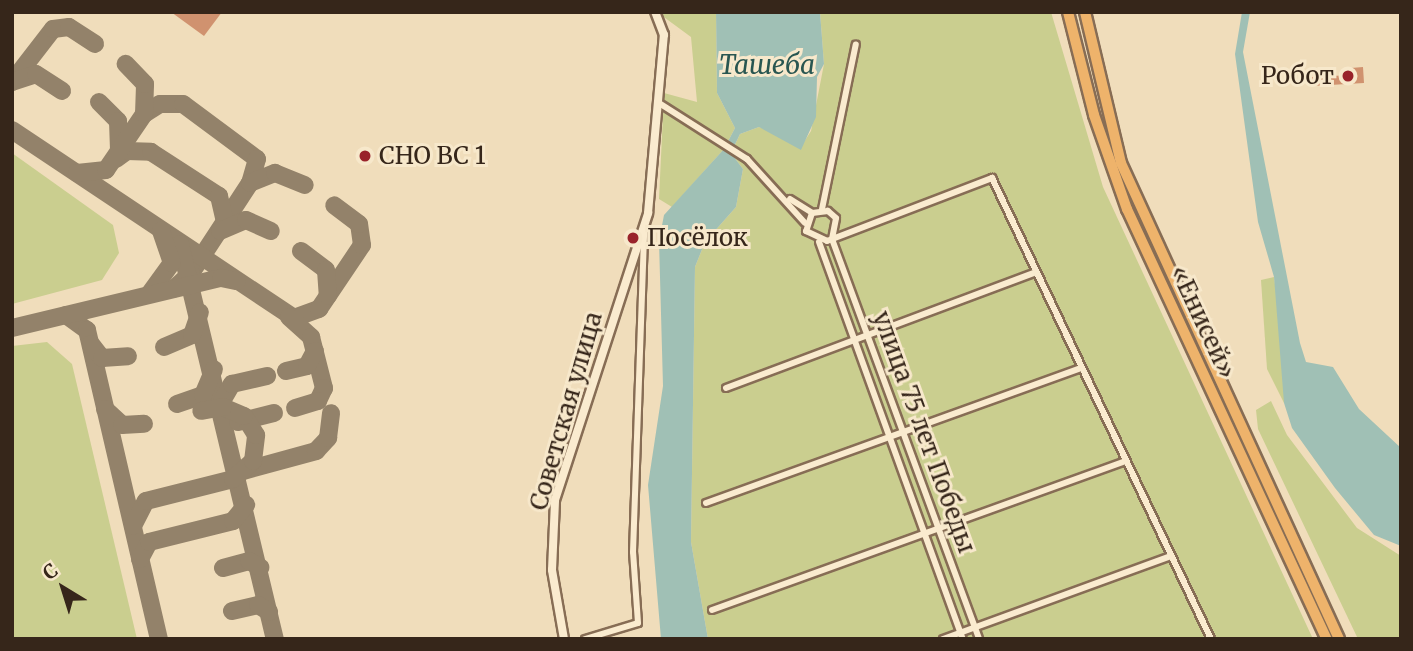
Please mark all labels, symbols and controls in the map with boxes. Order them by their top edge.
water label: Ташеба [719,49,815,81]
place label: Робот [1261,62,1334,90]
marker: Робот [1340,68,1356,84]
place label: СНО ВС 1 [379,142,486,170]
marker: СНО ВС 1 [357,148,373,164]
place label: Посёлок [647,224,748,252]
marker: Посёлок [625,230,641,246]
street label: «Енисей» [1164,261,1242,383]
street label: улица 75 лет Победы [867,307,981,557]
street label: Советская улица [524,309,608,513]
north arrow [28,553,98,623]
text: С [38,558,62,585]

